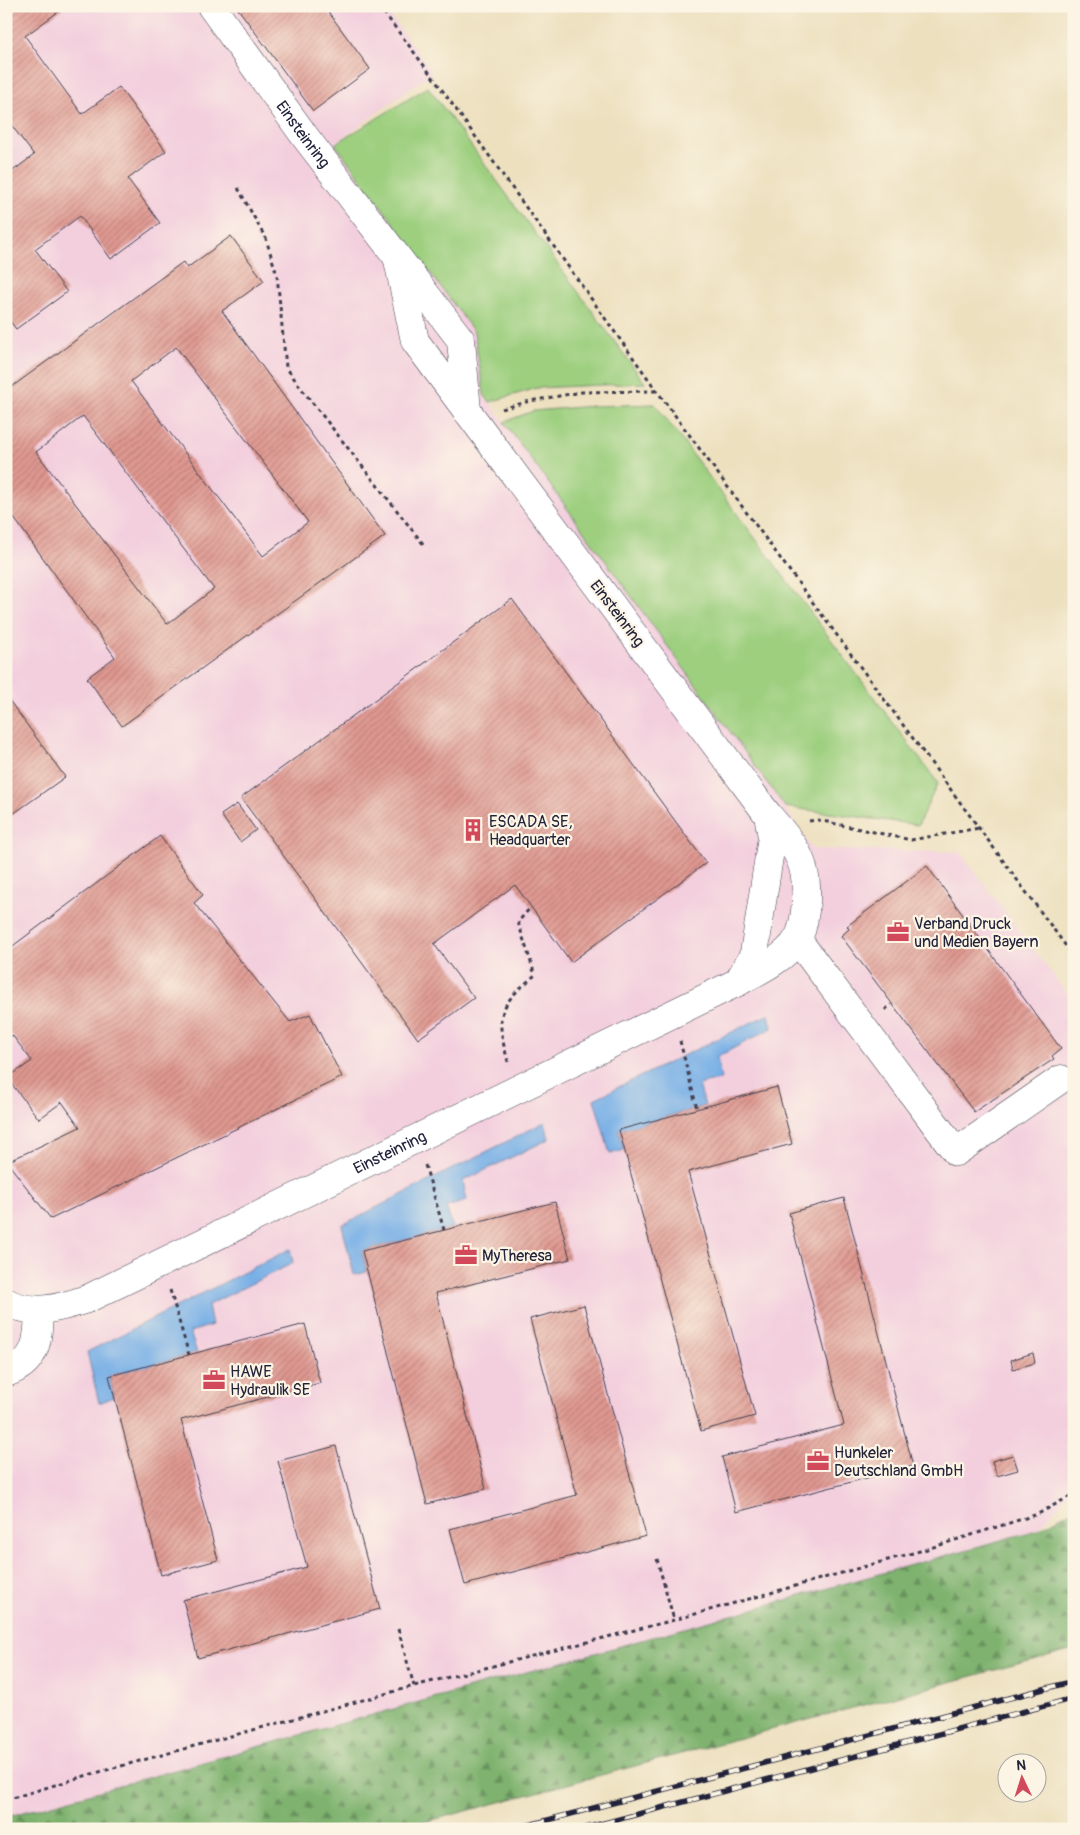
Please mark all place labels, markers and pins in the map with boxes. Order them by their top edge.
place label: ESCADA SE, Headquarter [489,812,573,850]
building icon: ESCADA SE, Headquarter [460,817,486,843]
place label: Verband Druck und Medien Bayern [914,914,1038,952]
office icon: Verband Druck und Medien Bayern [885,919,911,945]
office icon: MyTheresa [453,1242,479,1268]
place label: MyTheresa [482,1246,552,1266]
place label: HAWE Hydraulik SE [230,1362,310,1400]
office icon: HAWE Hydraulik SE [201,1367,227,1393]
place label: Hunkeler Deutschland GmbH [834,1443,963,1481]
office icon: Hunkeler Deutschland GmbH [805,1448,831,1474]

